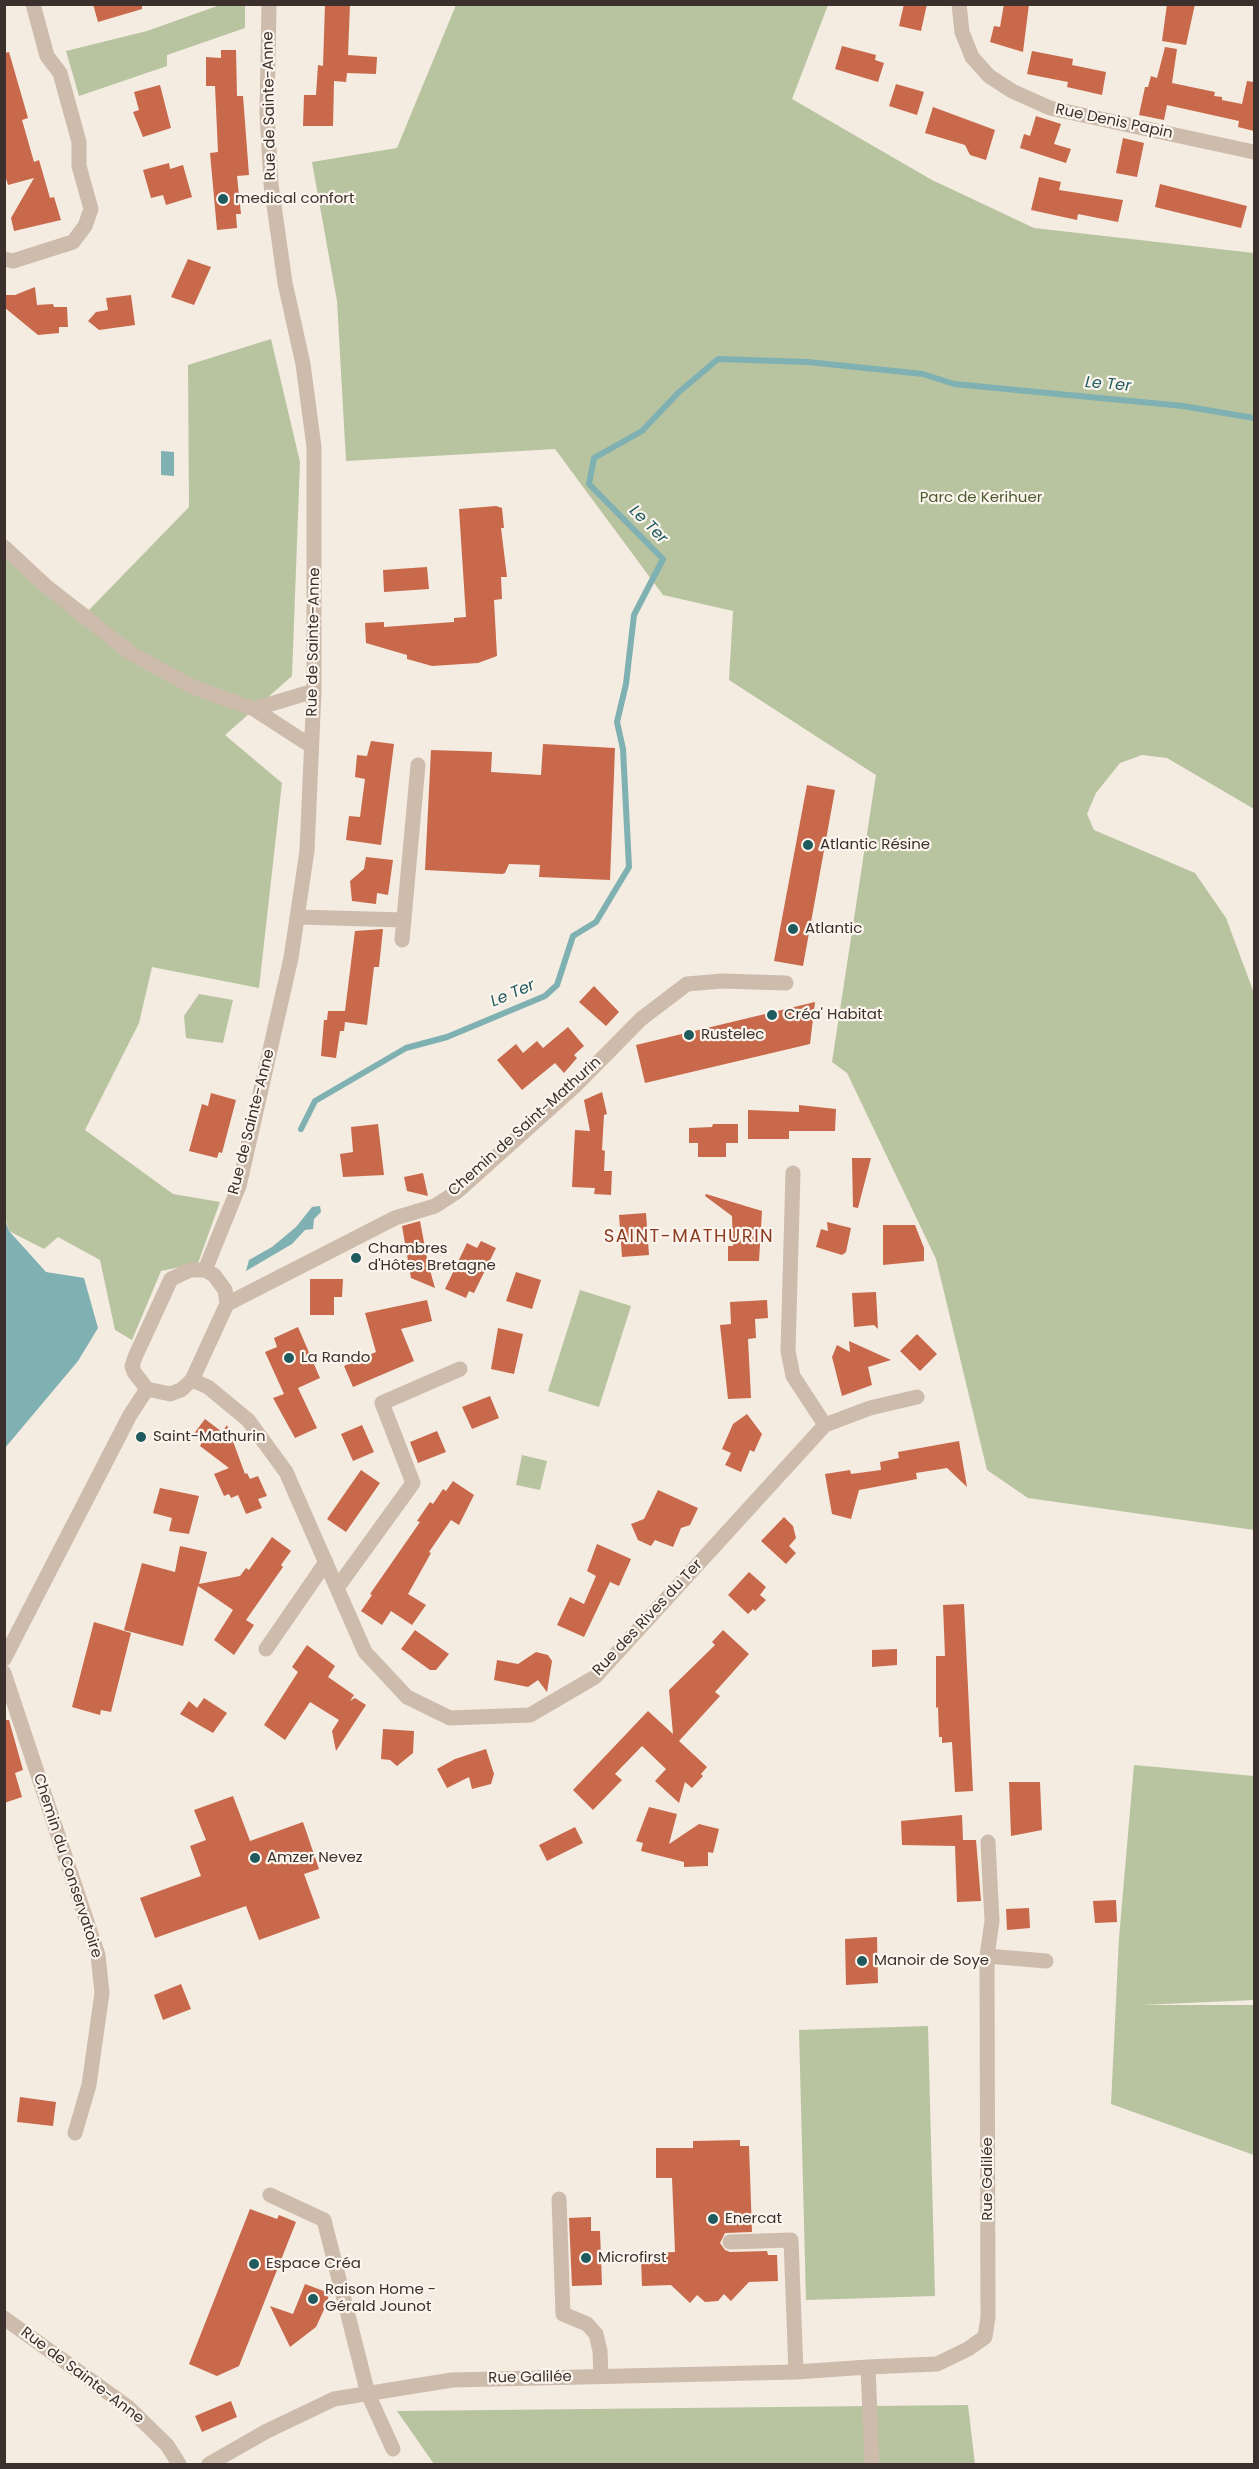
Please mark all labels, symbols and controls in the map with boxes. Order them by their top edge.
street label: Rue de Sainte-Anne [260,31,280,181]
street label: Rue Denis Papin [1054,101,1174,143]
place label: medical confort [235,190,354,208]
marker: medical confort [216,192,230,206]
water label: Le Ter [1084,373,1132,397]
park label: Parc de Kerihuer [920,489,1042,507]
water label: Le Ter [625,502,671,548]
street label: Rue de Sainte-Anne [304,567,324,717]
place label: Atlantic Résine [820,836,930,854]
marker: Atlantic Résine [801,838,815,852]
place label: Atlantic [805,920,862,938]
marker: Atlantic [786,922,800,936]
water label: Le Ter [488,976,538,1012]
place label: Créa' Habitat [784,1006,882,1024]
marker: Créa' Habitat [765,1008,779,1022]
place label: Rustelec [701,1026,764,1044]
marker: Rustelec [682,1028,696,1042]
street label: Rue de Sainte-Anne [225,1047,279,1197]
street label: Chemin de Saint-Mathurin [445,1054,605,1200]
district label: SAINT-MATHURIN [604,1226,774,1248]
place label: Chambres d'Hôtes Bretagne [368,1240,496,1275]
marker: Chambres d'Hôtes Bretagne [349,1251,363,1265]
place label: La Rando [301,1349,370,1367]
marker: La Rando [282,1351,296,1365]
place label: Saint-Mathurin [153,1428,266,1446]
marker: Saint-Mathurin [134,1430,148,1444]
street label: Rue des Rives du Ter [589,1556,707,1680]
street label: Chemin du Conservatoire [29,1772,105,1960]
place label: Amzer Nevez [267,1849,363,1867]
marker: Amzer Nevez [248,1851,262,1865]
place label: Manoir de Soye [874,1952,989,1970]
marker: Manoir de Soye [855,1954,869,1968]
street label: Rue Galilée [979,2137,997,2221]
place label: Enercat [725,2210,782,2228]
marker: Enercat [706,2212,720,2226]
place label: Microfirst [598,2249,666,2267]
marker: Microfirst [579,2251,593,2265]
place label: Espace Créa [266,2255,361,2273]
marker: Espace Créa [247,2257,261,2271]
place label: Raison Home - Gérald Jounot [325,2281,436,2316]
marker: Raison Home - Gérald Jounot [306,2292,320,2306]
street label: Rue de Sainte-Anne [17,2324,147,2428]
street label: Rue Galilée [488,2368,572,2388]

